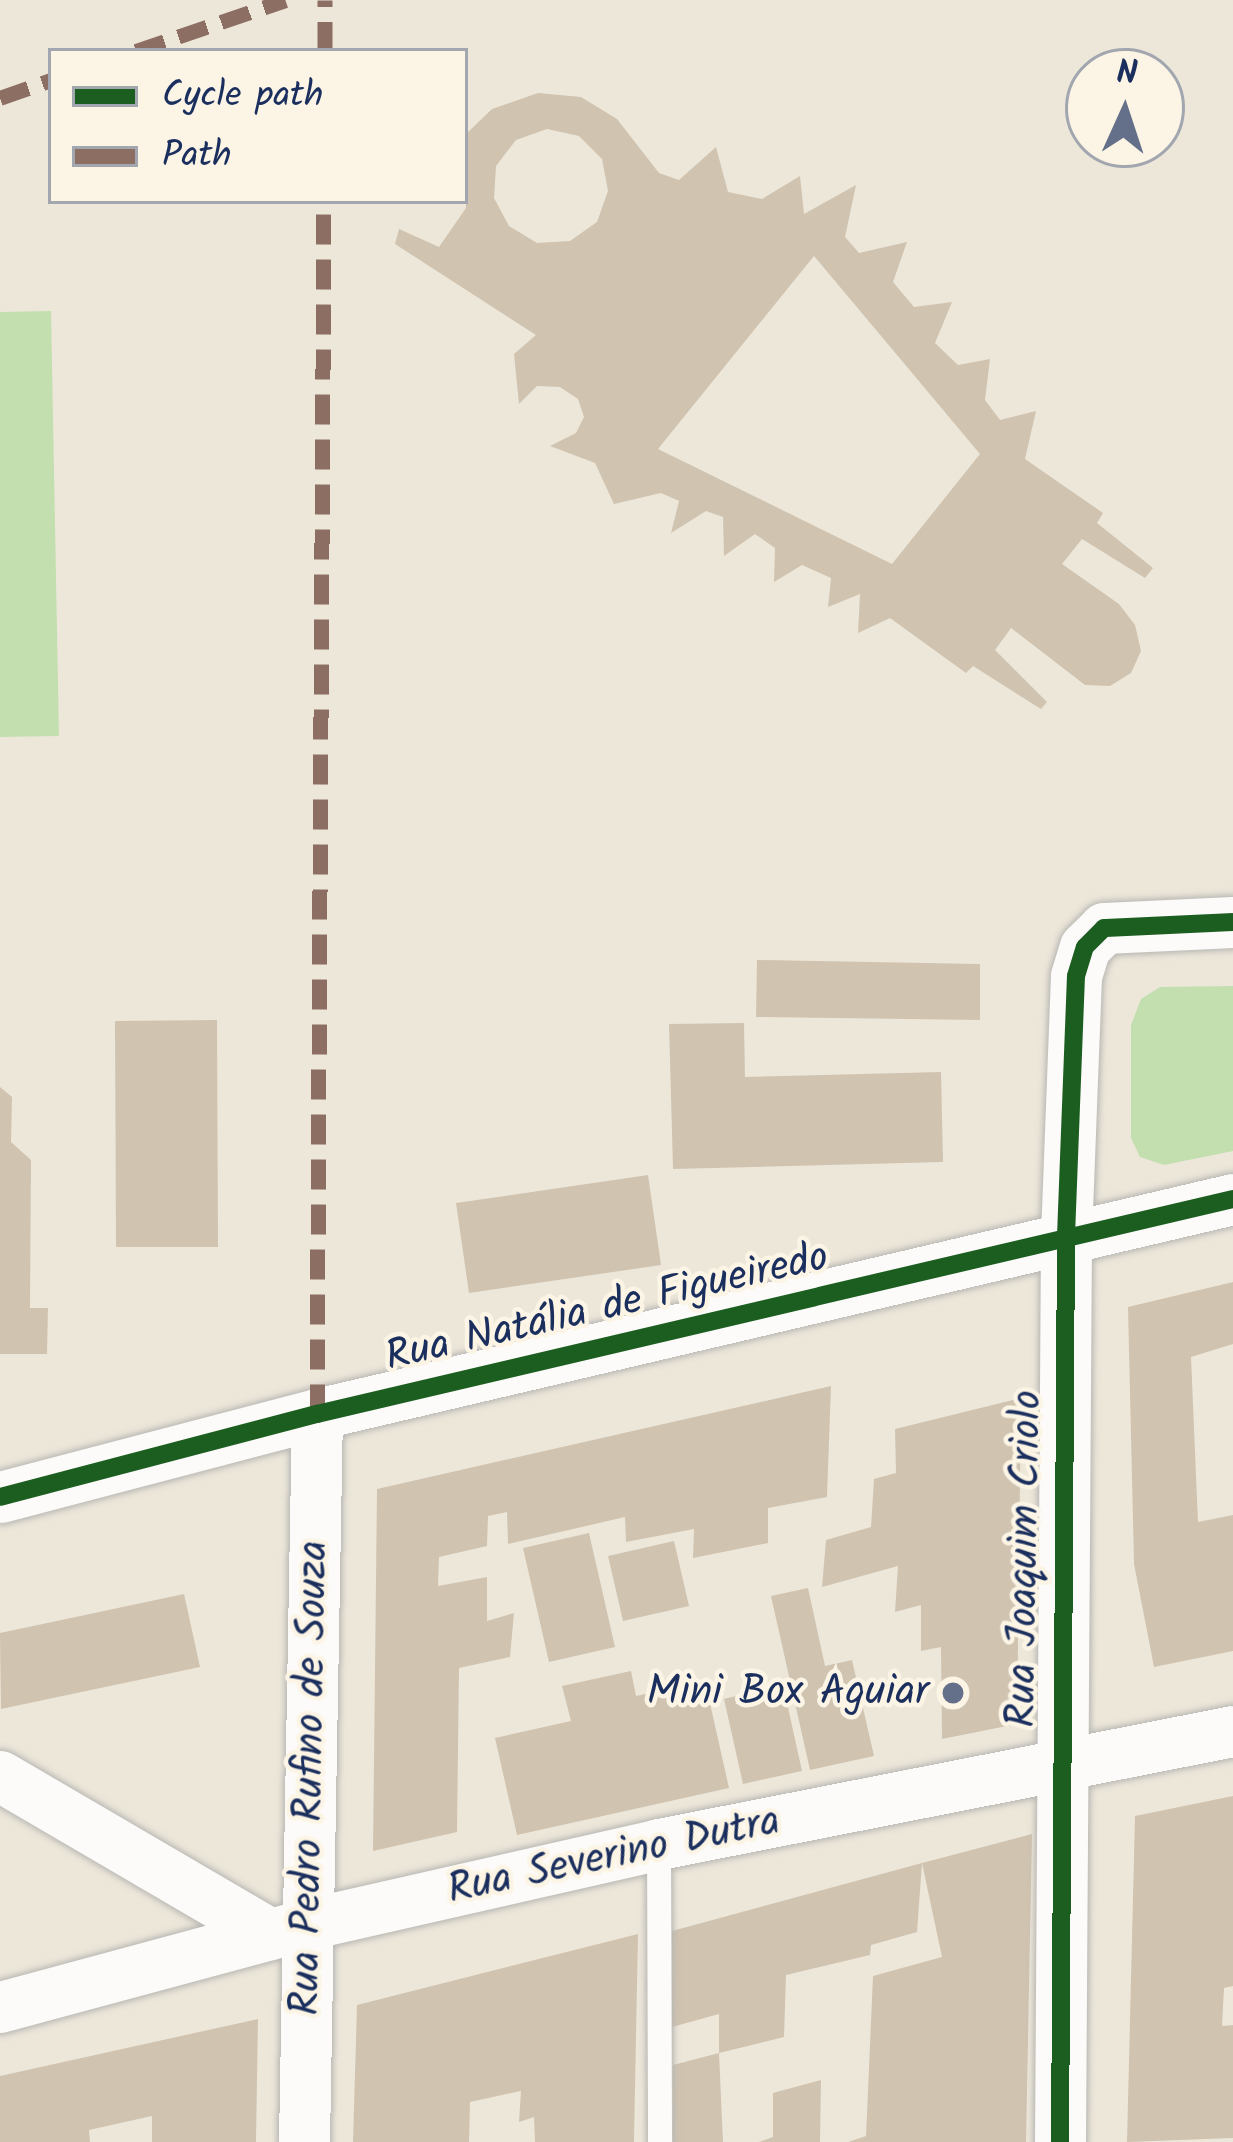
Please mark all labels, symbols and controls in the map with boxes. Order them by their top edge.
legend [48,48,468,204]
north arrow [1065,48,1185,168]
text: N [1115,48,1139,102]
text: Cycle path [162,68,323,125]
text: Path [162,128,232,185]
street label: Rua Natália de Figueiredo [381,1233,833,1383]
street label: Rua Joaquim Criolo [998,1390,1054,1728]
street label: Rua Pedro Rufino de Souza [282,1540,340,2016]
place label: Mini Box Aguiar [647,1668,929,1718]
marker: Mini Box Aguiar [940,1680,966,1706]
street label: Rua Severino Dutra [443,1797,785,1917]

